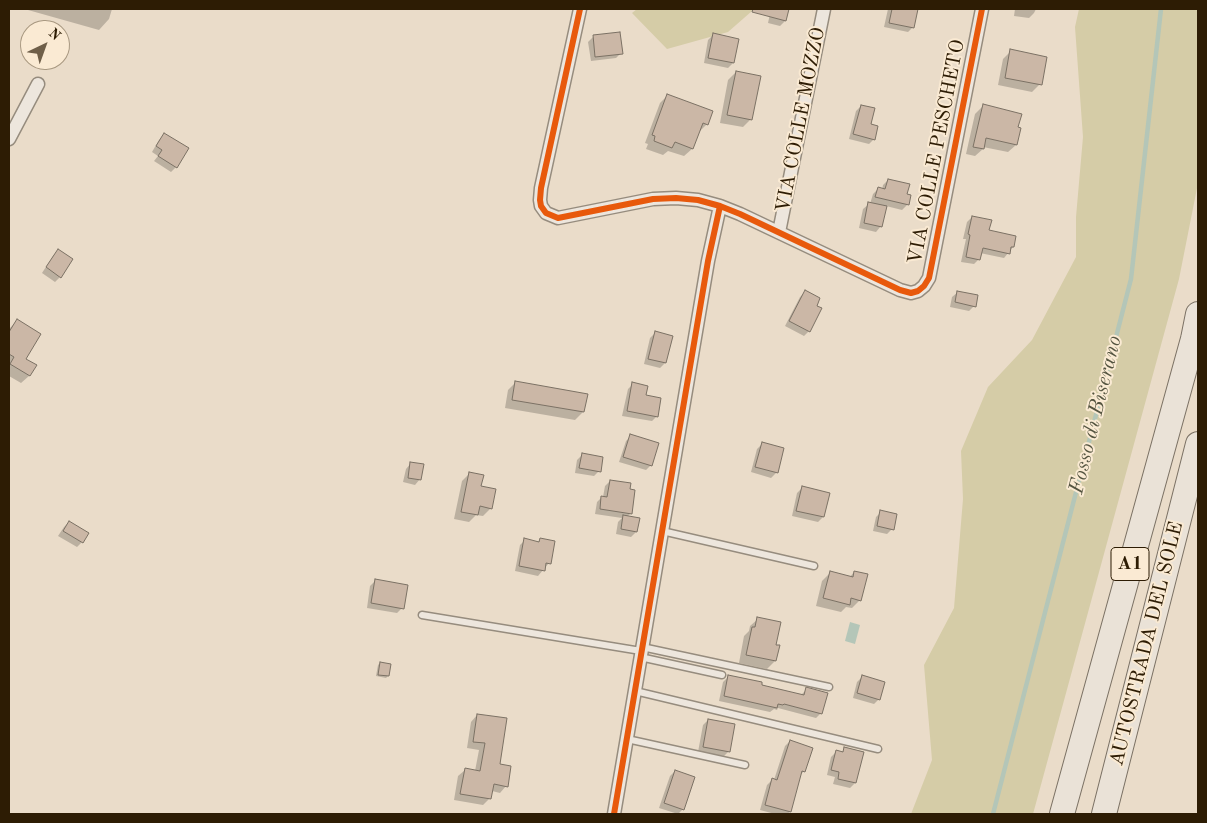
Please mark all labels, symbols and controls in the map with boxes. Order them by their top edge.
north arrow [20,20,70,70]
street label: VIA COLLE MOZZO [771,25,831,215]
text: N [46,26,63,43]
street label: VIA COLLE PESCHETO [903,37,971,267]
water label: Fosso di Biserano [1064,333,1128,497]
street label: AUTOSTRADA DEL SOLE [1105,519,1189,769]
road number: A1 [1111,548,1149,580]

